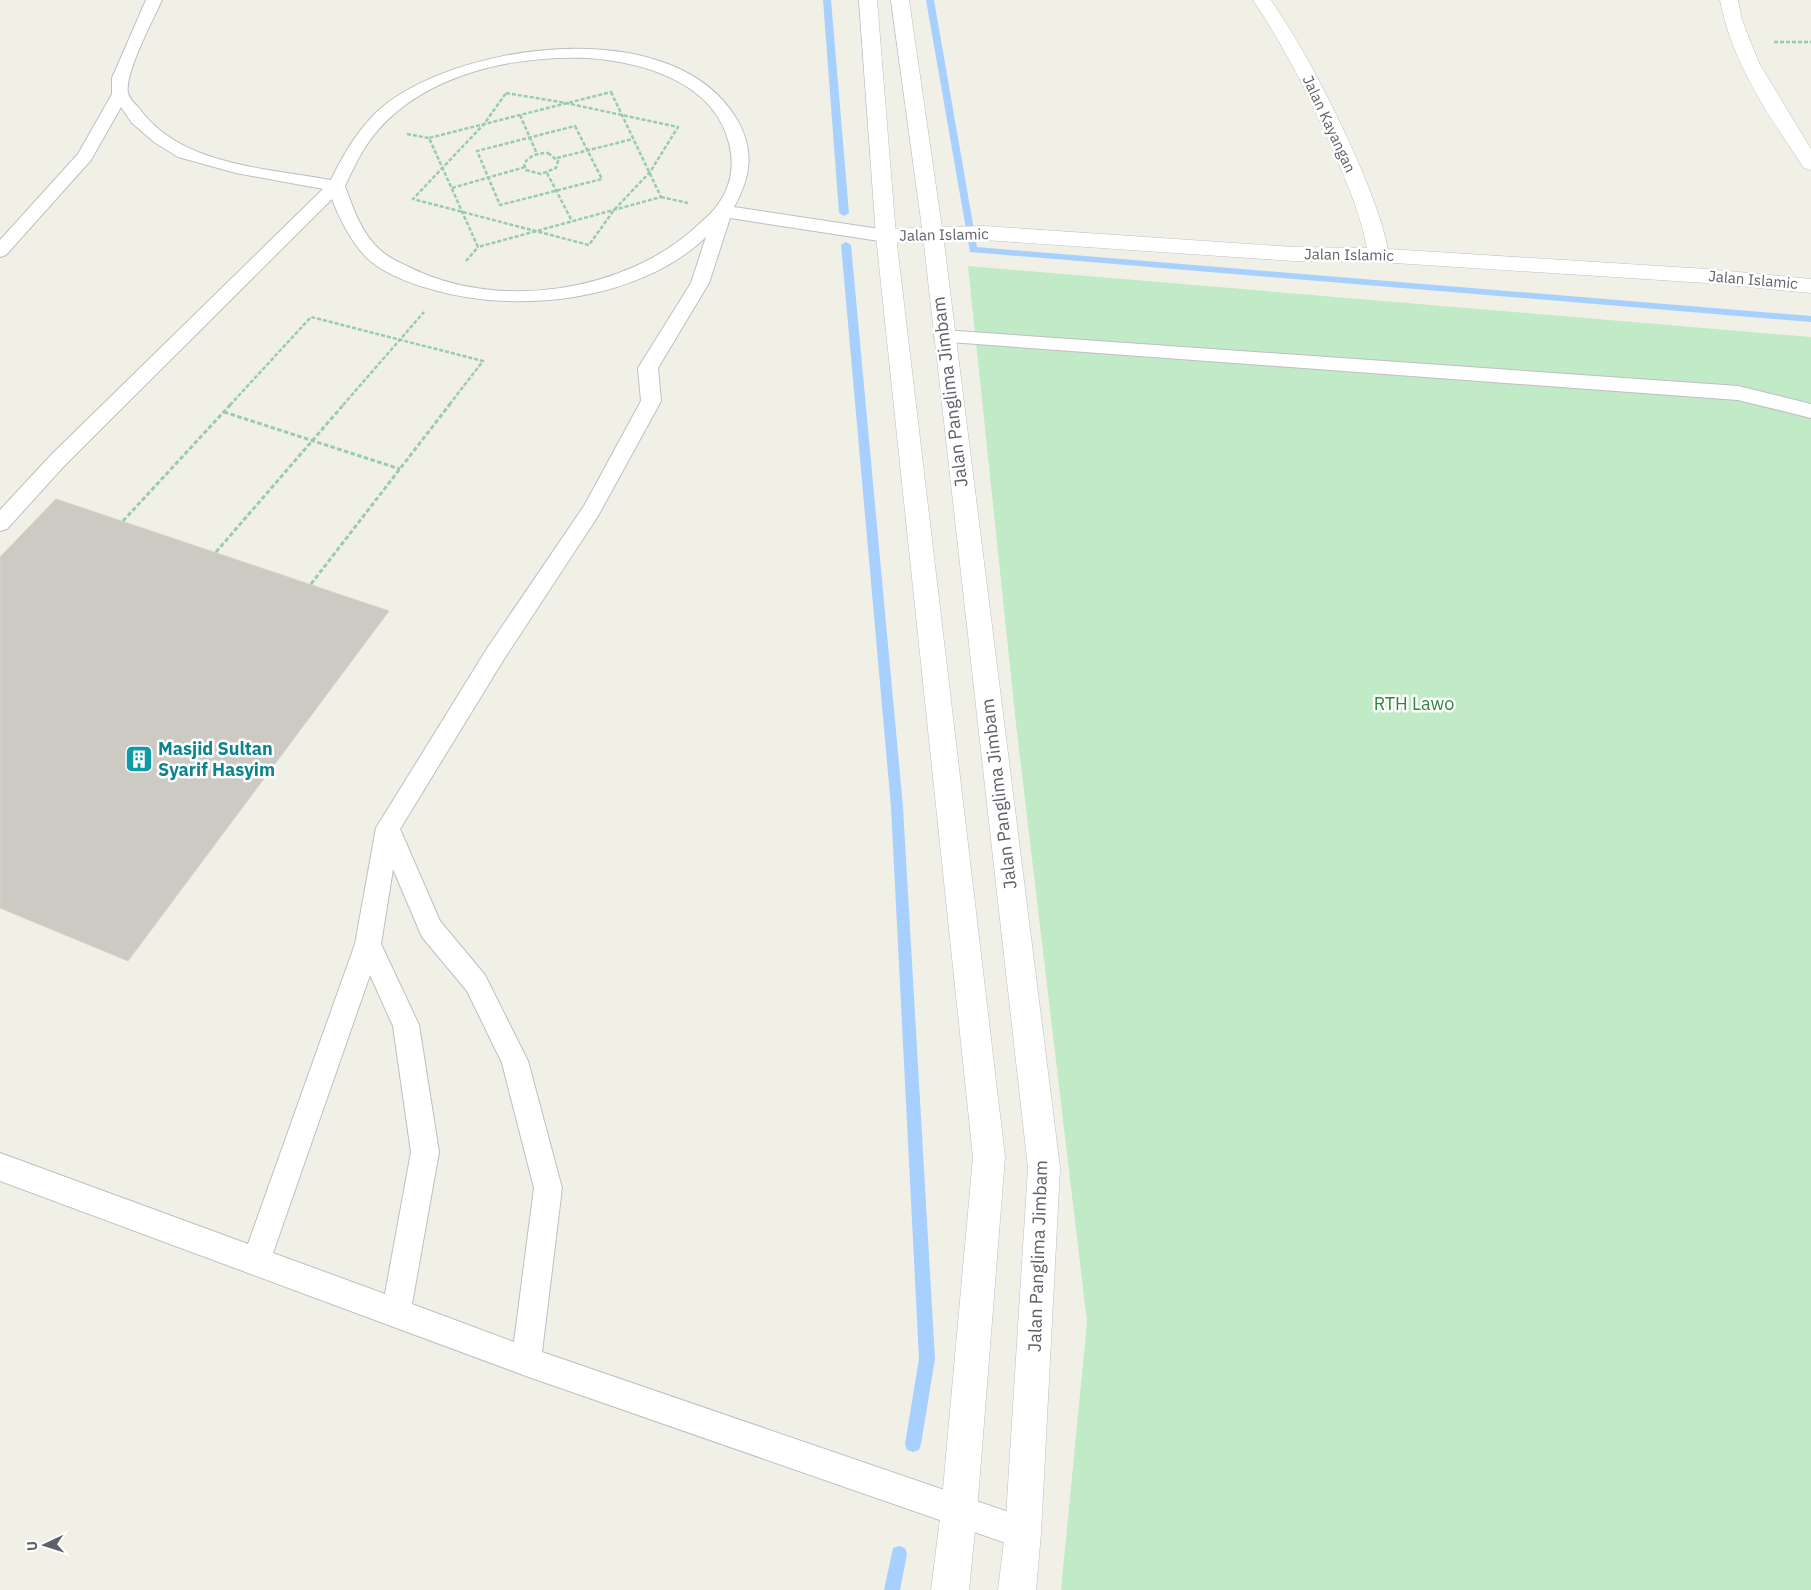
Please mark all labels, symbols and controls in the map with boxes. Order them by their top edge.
street label: Jalan Kayangan [1299,72,1360,175]
street label: Jalan Islamic [899,224,989,245]
street label: Jalan Islamic [1304,244,1394,265]
street label: Jalan Islamic [1708,266,1799,293]
street label: Jalan Panglima Jimbam [926,295,973,489]
park label: RTH Lawo [1374,692,1454,715]
street label: Jalan Panglima Jimbam [975,697,1022,891]
place label: Masjid Sultan Syarif Hasyim [158,737,275,781]
building icon: Masjid Sultan Syarif Hasyim [124,744,154,774]
street label: Jalan Panglima Jimbam [1023,1160,1052,1352]
north arrow [20,1520,70,1570]
text: U [23,1540,41,1551]

